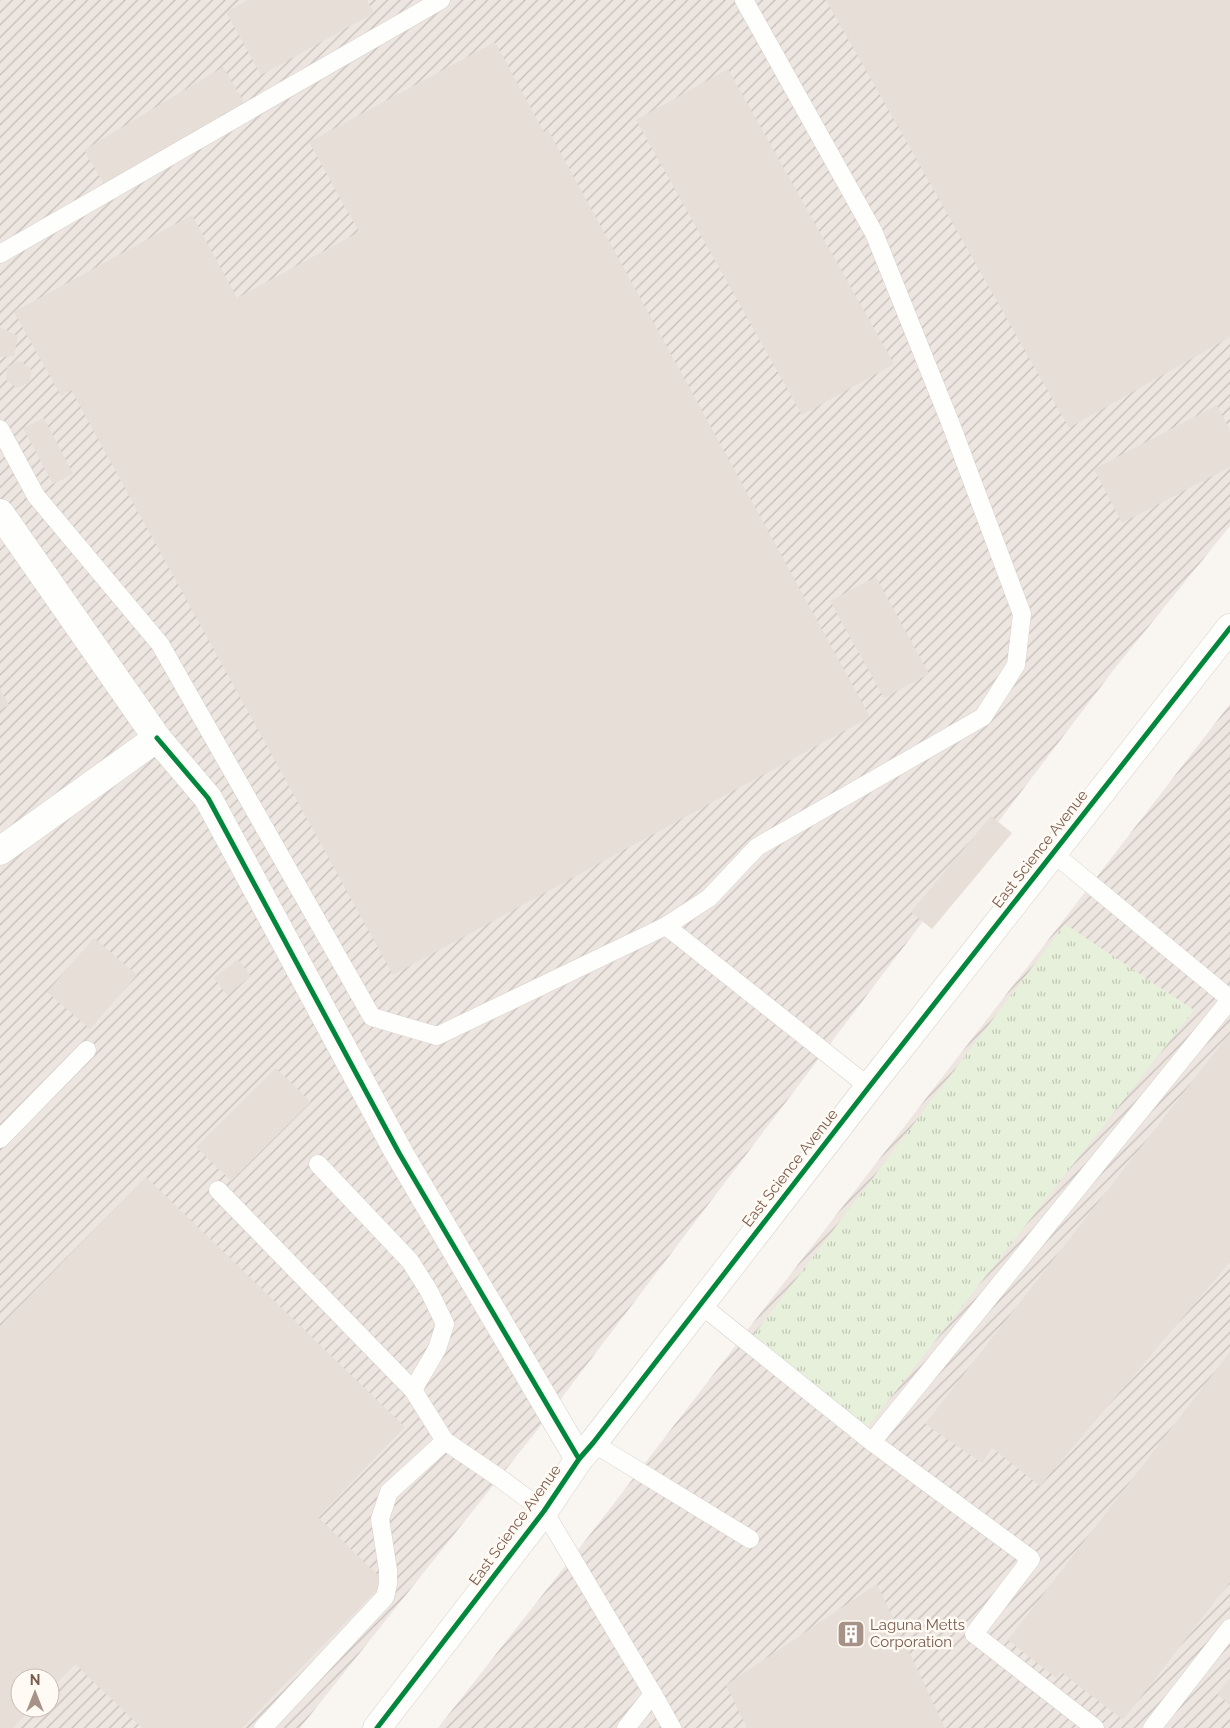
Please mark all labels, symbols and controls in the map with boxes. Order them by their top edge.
street label: East Science Avenue [988,786,1092,911]
street label: East Science Avenue [738,1105,842,1230]
street label: East Science Avenue [465,1461,565,1589]
place label: Laguna Metts Corporation [870,1616,965,1651]
building icon: Laguna Metts Corporation [836,1619,866,1649]
north arrow [10,1668,60,1718]
text: N [30,1672,40,1688]

